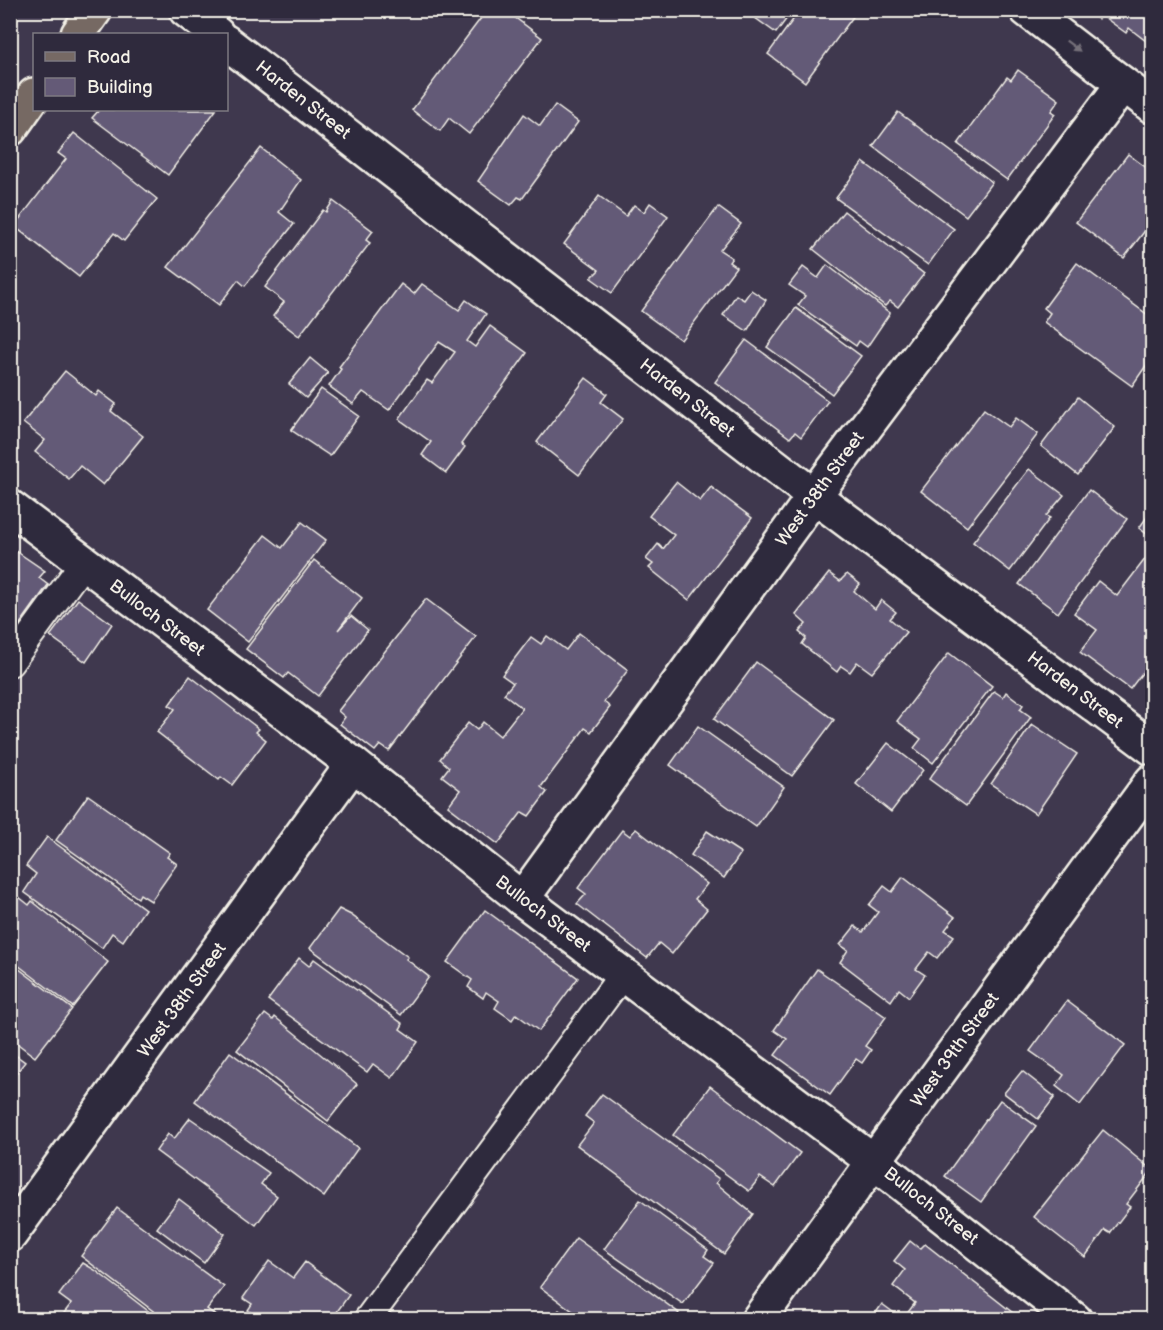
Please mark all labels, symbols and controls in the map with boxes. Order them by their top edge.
legend [33,33,228,111]
one-way arrow [1065,40,1081,52]
text: Road [87,47,131,68]
street label: Harden Street [251,56,355,144]
text: Building [87,77,153,98]
street label: Harden Street [635,354,739,442]
street label: West 38th Street [771,427,869,550]
street label: Bulloch Street [105,575,209,661]
street label: Harden Street [1023,647,1127,733]
street label: Bulloch Street [491,871,595,957]
street label: West 38th Street [133,938,231,1061]
street label: West 39th Street [906,988,1004,1111]
street label: Bulloch Street [880,1163,983,1250]

